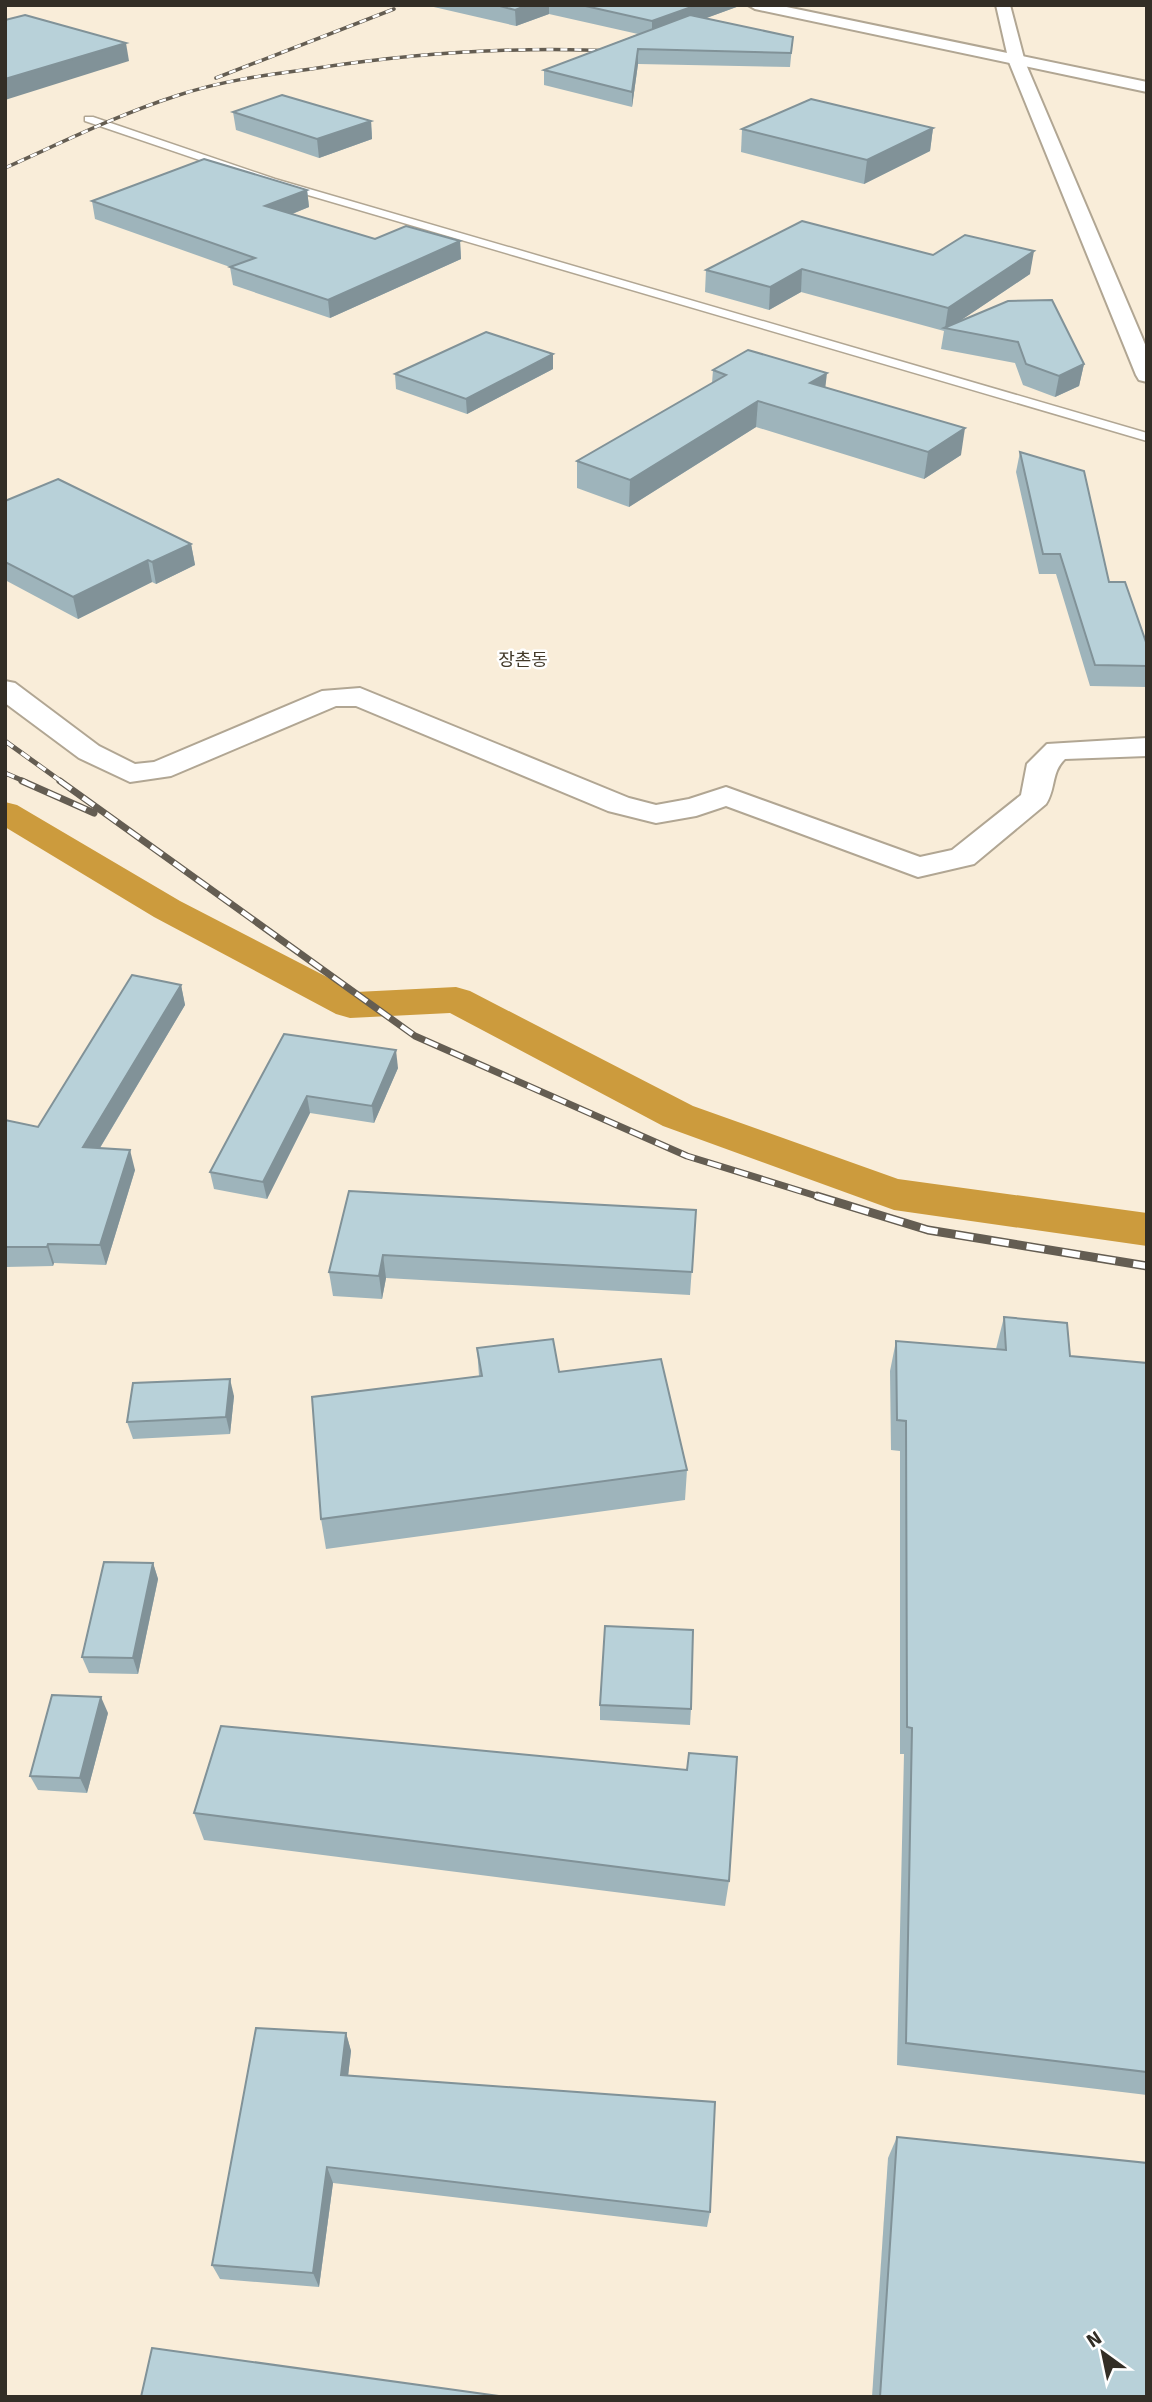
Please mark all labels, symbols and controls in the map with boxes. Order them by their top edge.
district label: 장촌동 [498,649,548,671]
north arrow [1068,2318,1138,2388]
text: N [1082,2326,1106,2353]

